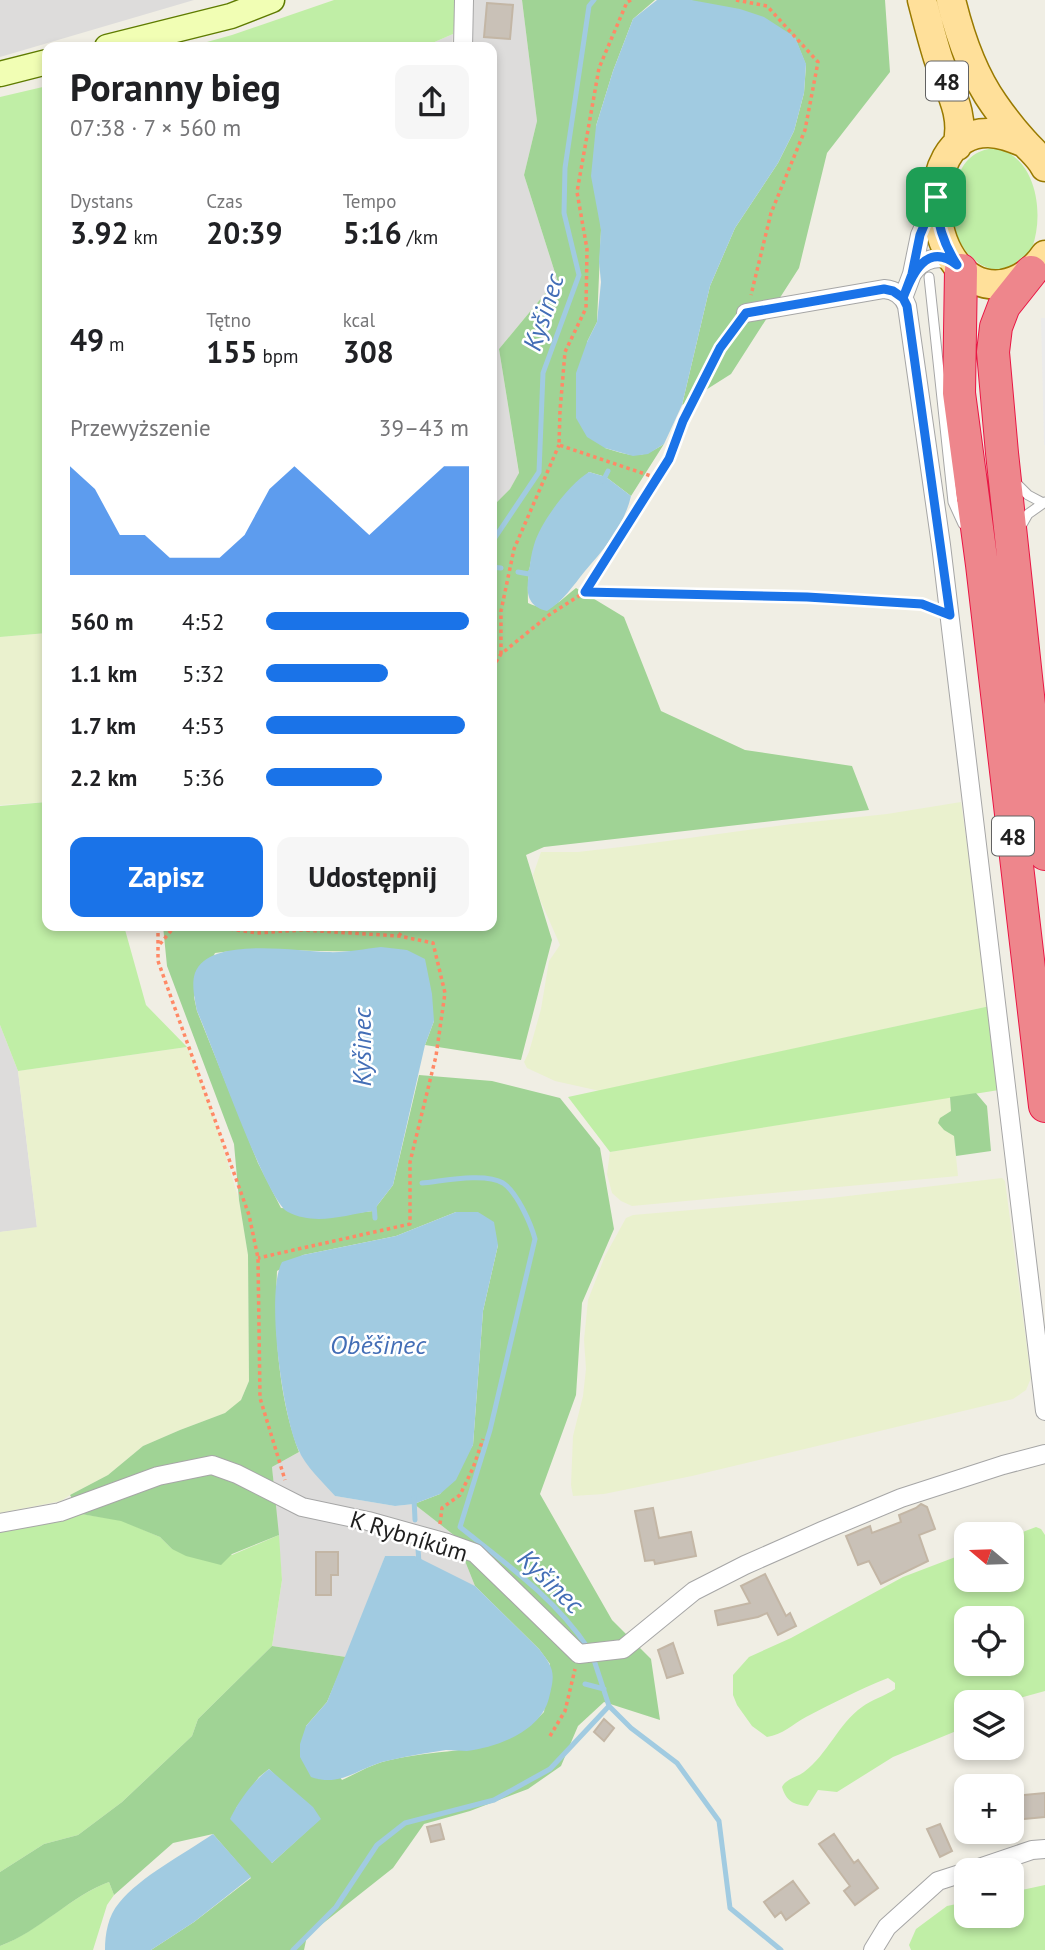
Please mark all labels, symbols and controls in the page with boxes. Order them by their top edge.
road number: 48 [926,61,968,100]
text: Poranny bieg [70,62,281,111]
button: share [395,65,469,139]
text: 07:38 · 7 × 560 m [70,113,241,142]
pin [906,167,966,227]
icon: arrive [917,178,955,216]
text: Dystans [70,189,133,213]
text: Czas [206,189,243,213]
text: Tempo [343,189,396,213]
text: 3.92 [70,213,128,252]
text: 20:39 [206,213,282,252]
text: 5:16 [343,213,402,252]
text: km [128,225,158,249]
text: /km [402,225,438,249]
water label: Kyšinec [515,268,571,355]
text: Tętno [206,308,251,332]
text: kcal [343,308,375,332]
text: 49 [70,320,104,359]
text: m [104,332,125,356]
text: 155 [206,332,257,371]
text: 308 [343,332,394,371]
text: bpm [257,344,298,368]
text: Przewyższenie [70,413,211,442]
text: 39–43 m [379,413,469,442]
text: 560 m [70,607,133,636]
text: 4:52 [182,607,225,636]
text: 1.1 km [70,659,137,688]
text: 5:32 [182,659,225,688]
text: 1.7 km [70,711,136,740]
text: 4:53 [182,711,225,740]
text: 2.2 km [70,763,137,792]
text: 5:36 [182,763,225,792]
road number: 48 [992,816,1034,856]
button: Zapisz [70,837,263,917]
button: Udostępnij [277,837,469,917]
water label: Kyšinec [345,1006,378,1086]
water label: Oběšinec [330,1328,427,1361]
street label: K Rybníkům [346,1503,472,1569]
north arrow [954,1522,1024,1592]
map controls [954,1522,1024,1928]
water label: Kyšinec [511,1542,592,1621]
button: locate [954,1606,1024,1676]
button: layers [954,1690,1024,1760]
button: + [954,1774,1024,1844]
button: − [954,1858,1024,1928]

